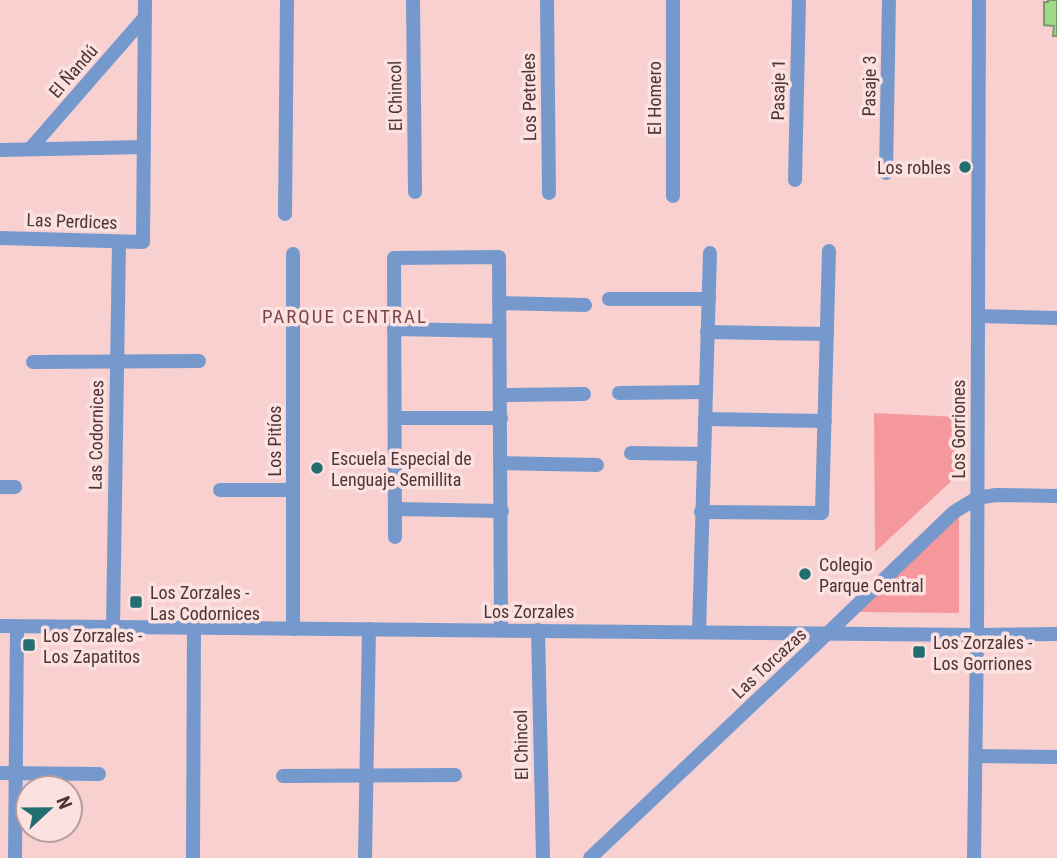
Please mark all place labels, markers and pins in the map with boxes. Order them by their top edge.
place label: Los robles [877,157,951,178]
marker: Los robles [957,159,973,175]
place label: Escuela Especial de Lenguaje Semillita [331,448,472,490]
marker: Escuela Especial de Lenguaje Semillita [309,460,325,476]
place label: Colegio Parque Central [819,554,924,596]
marker: Colegio Parque Central [797,566,813,582]
place label: Los Zorzales - Las Codornices [150,582,260,624]
marker: Los Zorzales - Las Codornices [128,594,144,610]
place label: Los Zorzales - Los Zapatitos [43,625,143,667]
place label: Los Zorzales - Los Gorriones [933,632,1033,674]
marker: Los Zorzales - Los Zapatitos [21,637,37,653]
marker: Los Zorzales - Los Gorriones [911,644,927,660]

